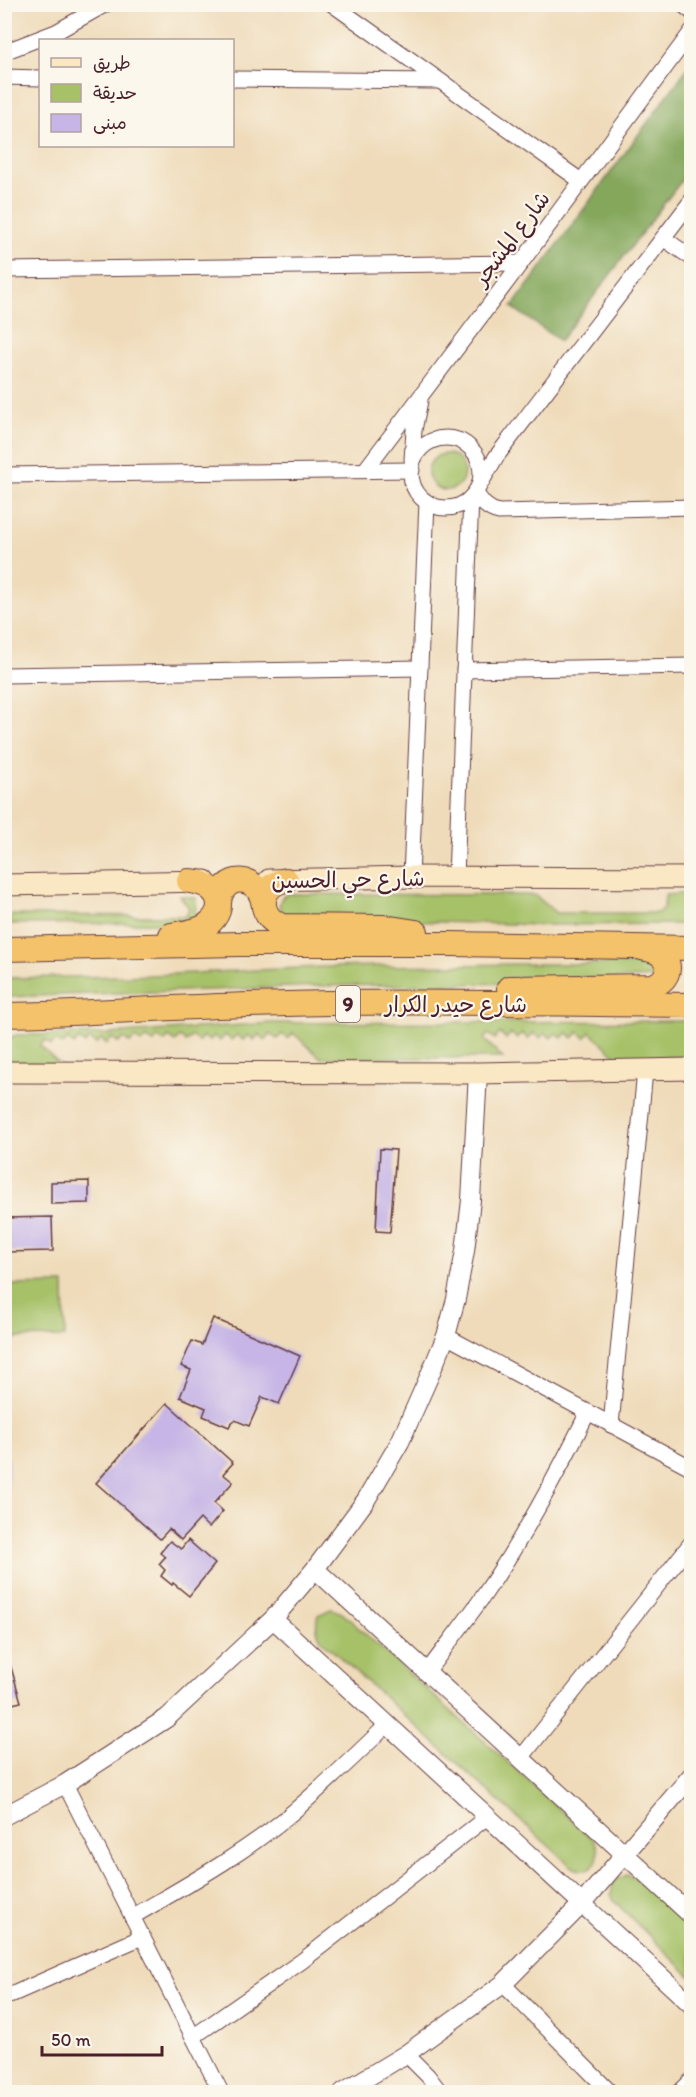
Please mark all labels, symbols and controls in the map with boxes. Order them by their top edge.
legend [39,39,234,147]
text: طريق [93,52,131,74]
text: حديقة [93,82,137,104]
text: مبنى [93,112,127,134]
street label: شارع المشجر [466,186,557,294]
street label: شارع حي الحسين [271,865,425,900]
road number: 9 [336,986,360,1022]
street label: شارع حيدر الكرار [383,991,527,1020]
scale bar [42,2019,162,2057]
text: 50 m [51,2029,91,2051]

